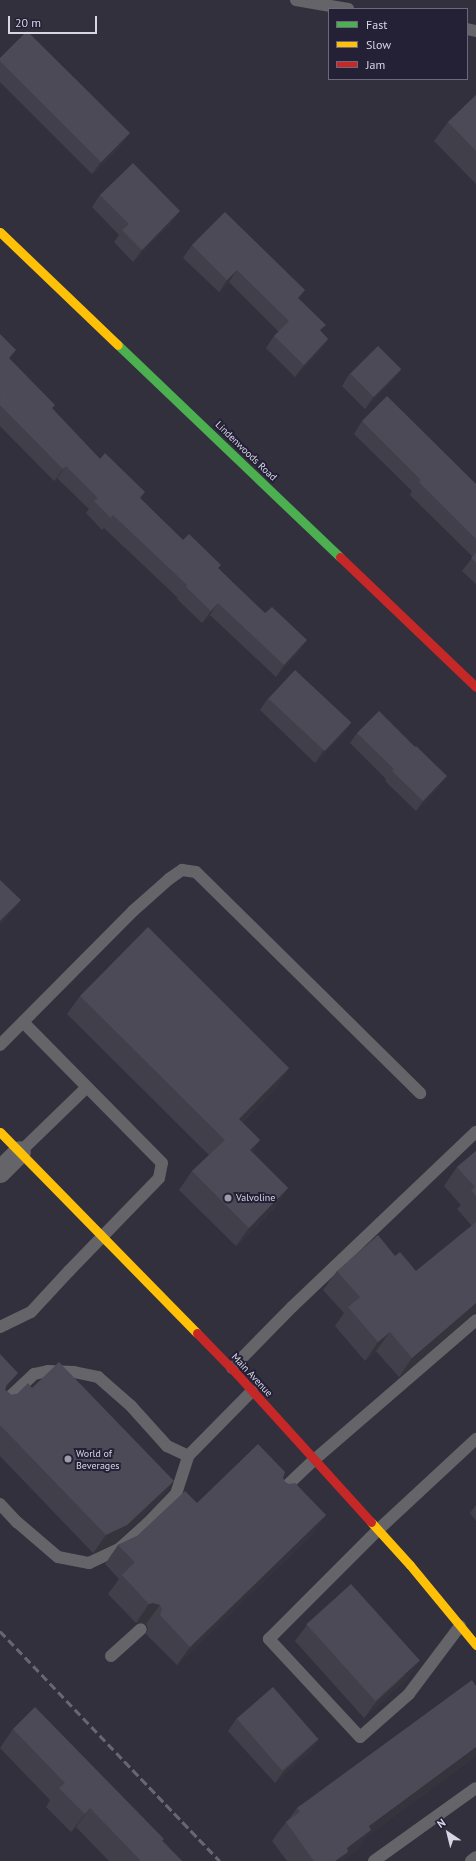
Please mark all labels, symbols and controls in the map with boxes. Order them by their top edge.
scale bar [10,8,99,34]
legend [328,8,468,80]
text: 20 m [15,15,41,30]
text: Fast [366,17,387,32]
text: Slow [366,37,391,52]
text: Jam [366,57,385,72]
street label: Lindenwoods Road [213,419,279,483]
place label: Valvoline [236,1192,275,1204]
marker: Valvoline [223,1193,233,1203]
street label: Main Avenue [229,1351,275,1399]
place label: World of Beverages [76,1447,120,1470]
marker: World of Beverages [63,1454,73,1464]
north arrow [428,1813,468,1853]
text: N [434,1815,448,1831]

